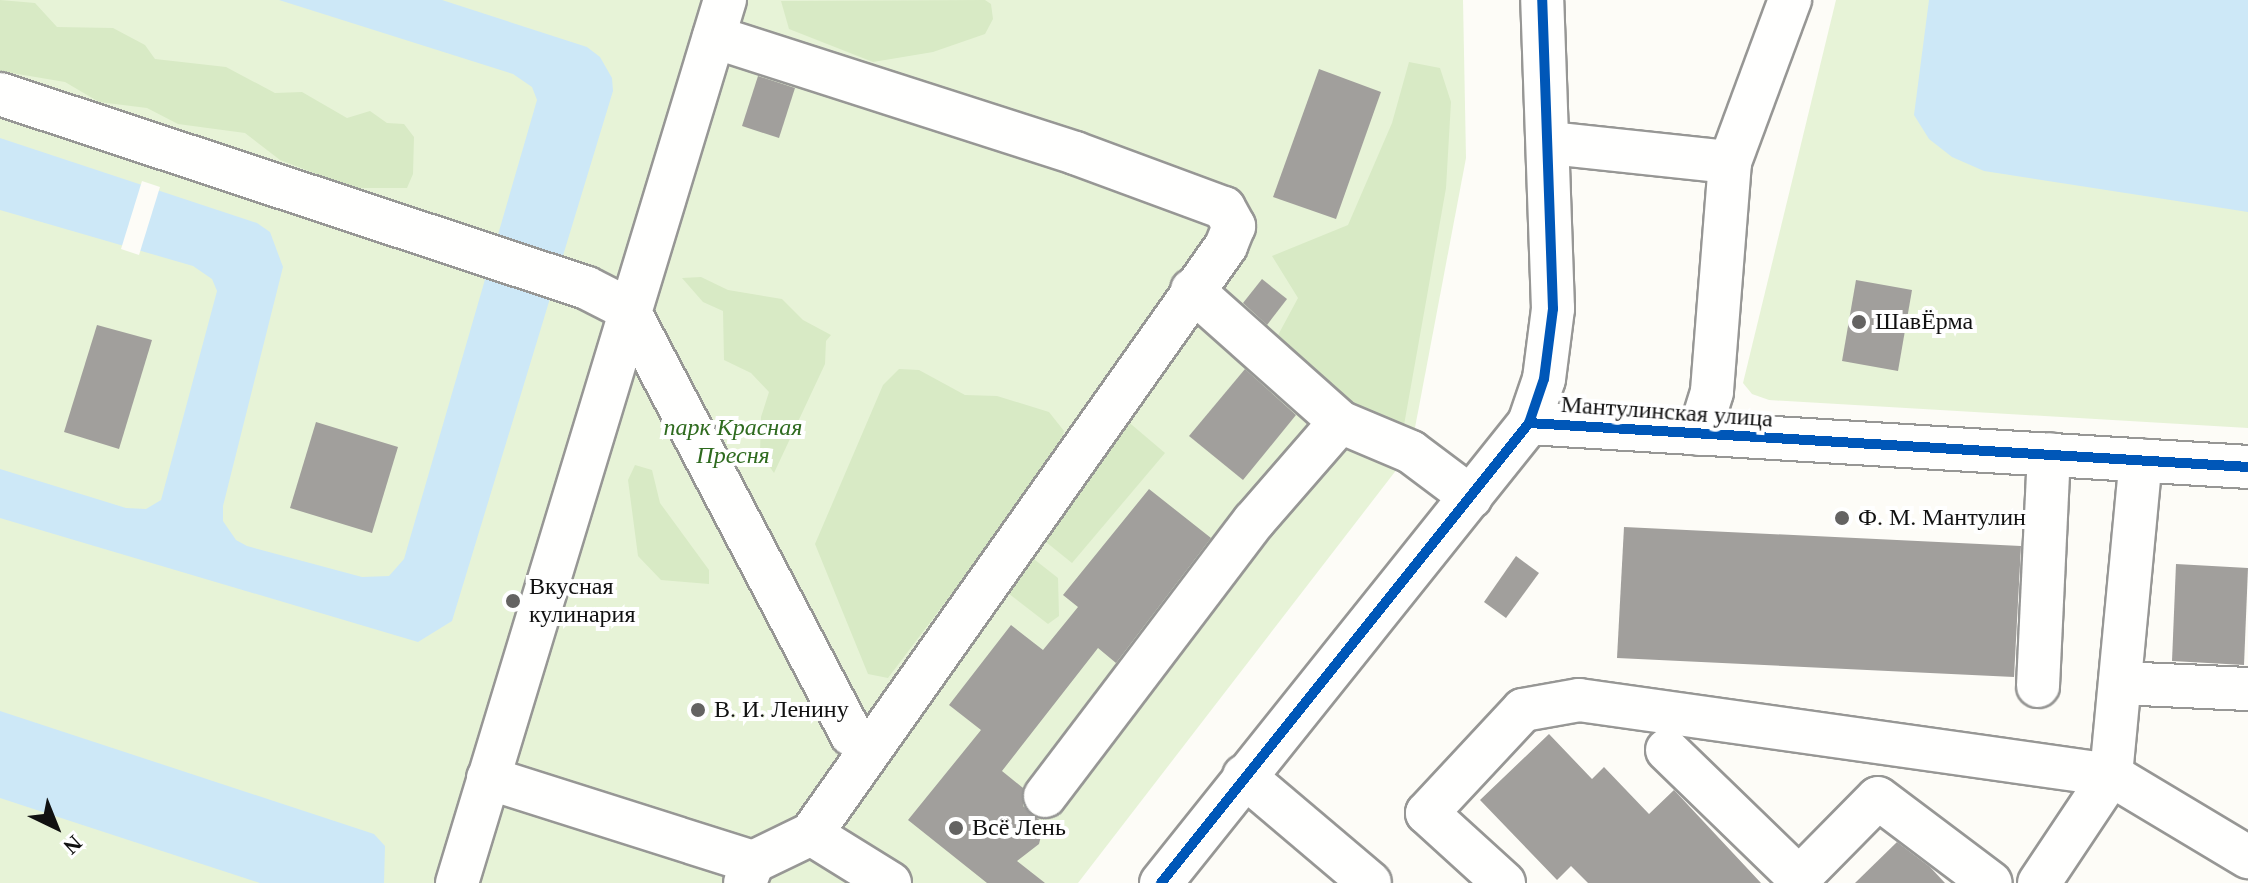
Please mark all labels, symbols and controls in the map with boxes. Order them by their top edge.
place label: ШавЁрма [1875,308,1973,336]
marker: ШавЁрма [1850,313,1868,331]
street label: Мантулинская улица [1560,390,1774,434]
park label: парк Красная Пресня [664,414,802,470]
place label: Ф. М. Мантулин [1858,504,2026,532]
marker: Ф. М. Мантулин [1833,509,1851,527]
place label: Вкусная кулинария [529,573,635,629]
marker: Вкусная кулинария [504,592,522,610]
place label: В. И. Ленину [714,696,849,724]
marker: В. И. Ленину [689,701,707,719]
north arrow [16,787,96,867]
place label: Всё Лень [972,814,1066,842]
marker: Всё Лень [947,819,965,837]
text: N [58,830,87,859]

